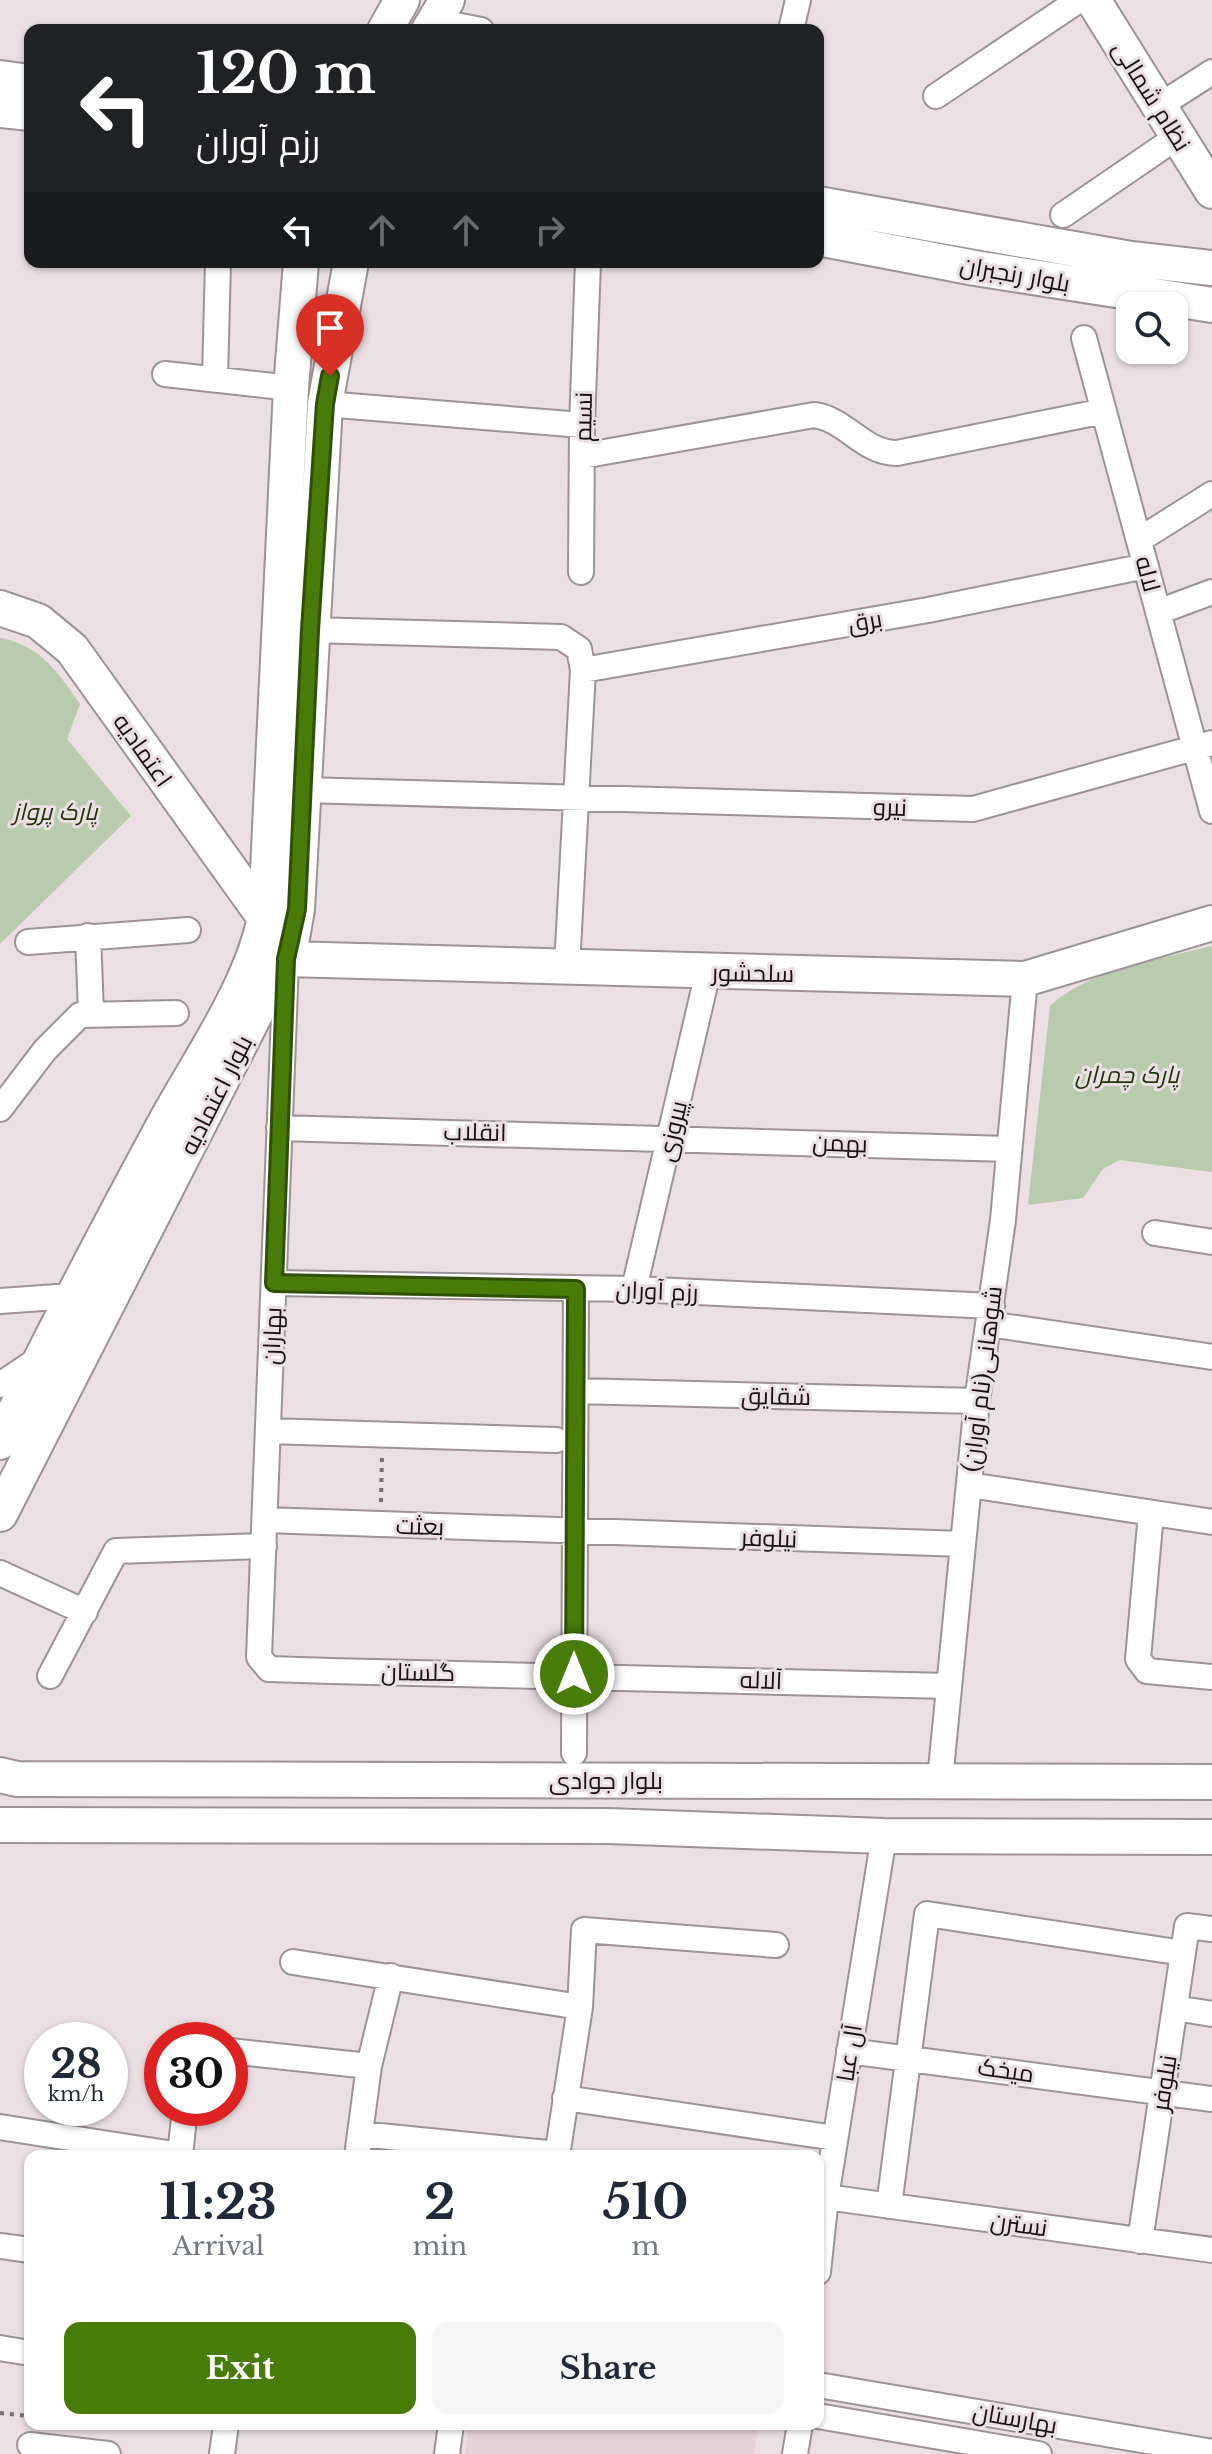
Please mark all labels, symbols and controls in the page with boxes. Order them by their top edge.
street label: نظام شمالی [1105,36,1197,157]
text: 120 m [196,39,376,108]
icon: left [64,56,168,160]
text: رزم آوران [196,120,320,165]
icon: left [276,208,320,252]
icon: ahead [360,208,404,252]
icon: ahead [444,208,488,252]
icon: right [528,208,572,252]
street label: بلوار رنجبران [958,250,1072,298]
map controls [1116,292,1188,364]
button: search [1116,292,1188,364]
pin [296,294,364,376]
icon: arrive [308,306,352,350]
street label: نسیم [568,392,600,442]
street label: لاله [1129,553,1167,595]
street label: برق [846,604,885,639]
street label: اعتمادیه [107,708,179,792]
street label: نیرو [873,792,907,822]
park label: پارک پرواز [10,797,99,828]
street label: سلحشور [709,958,795,988]
street label: بلوار اعتمادیه [174,1030,258,1160]
park label: پارک چمران [1075,1060,1181,1091]
street label: پیروزی [651,1097,695,1165]
street label: انقلاب [443,1117,507,1147]
street label: بهمن [812,1128,868,1158]
street label: رزم آوران [615,1275,699,1309]
street label: شوهانی(نام آوران) [956,1284,1010,1474]
street label: بهاران [256,1306,288,1366]
street label: شقایق [741,1381,811,1412]
street label: بعثت [395,1511,445,1541]
street label: نیلوفر [738,1522,798,1553]
position arrow [532,1632,616,1716]
street label: گلستان [381,1657,455,1687]
street label: آلاله [739,1665,783,1695]
street label: بلوار جوادی [549,1766,663,1795]
speed limit sign: 30 [144,2022,248,2126]
street label: آل عبا [830,2022,868,2084]
text: 28 [50,2039,102,2089]
street label: میخک [976,2052,1036,2088]
street label: نیلوفر [1145,2053,1183,2115]
text: km/h [48,2082,104,2106]
text: 11:23 [160,2172,277,2232]
text: 2 [424,2172,455,2232]
text: 510 [603,2172,688,2232]
street label: نسترن [989,2206,1049,2242]
text: Arrival [172,2230,264,2262]
text: min [412,2230,467,2262]
text: m [632,2230,660,2262]
button: Exit [64,2322,416,2414]
button: Share [432,2322,784,2414]
street label: بهارستان [970,2396,1060,2440]

